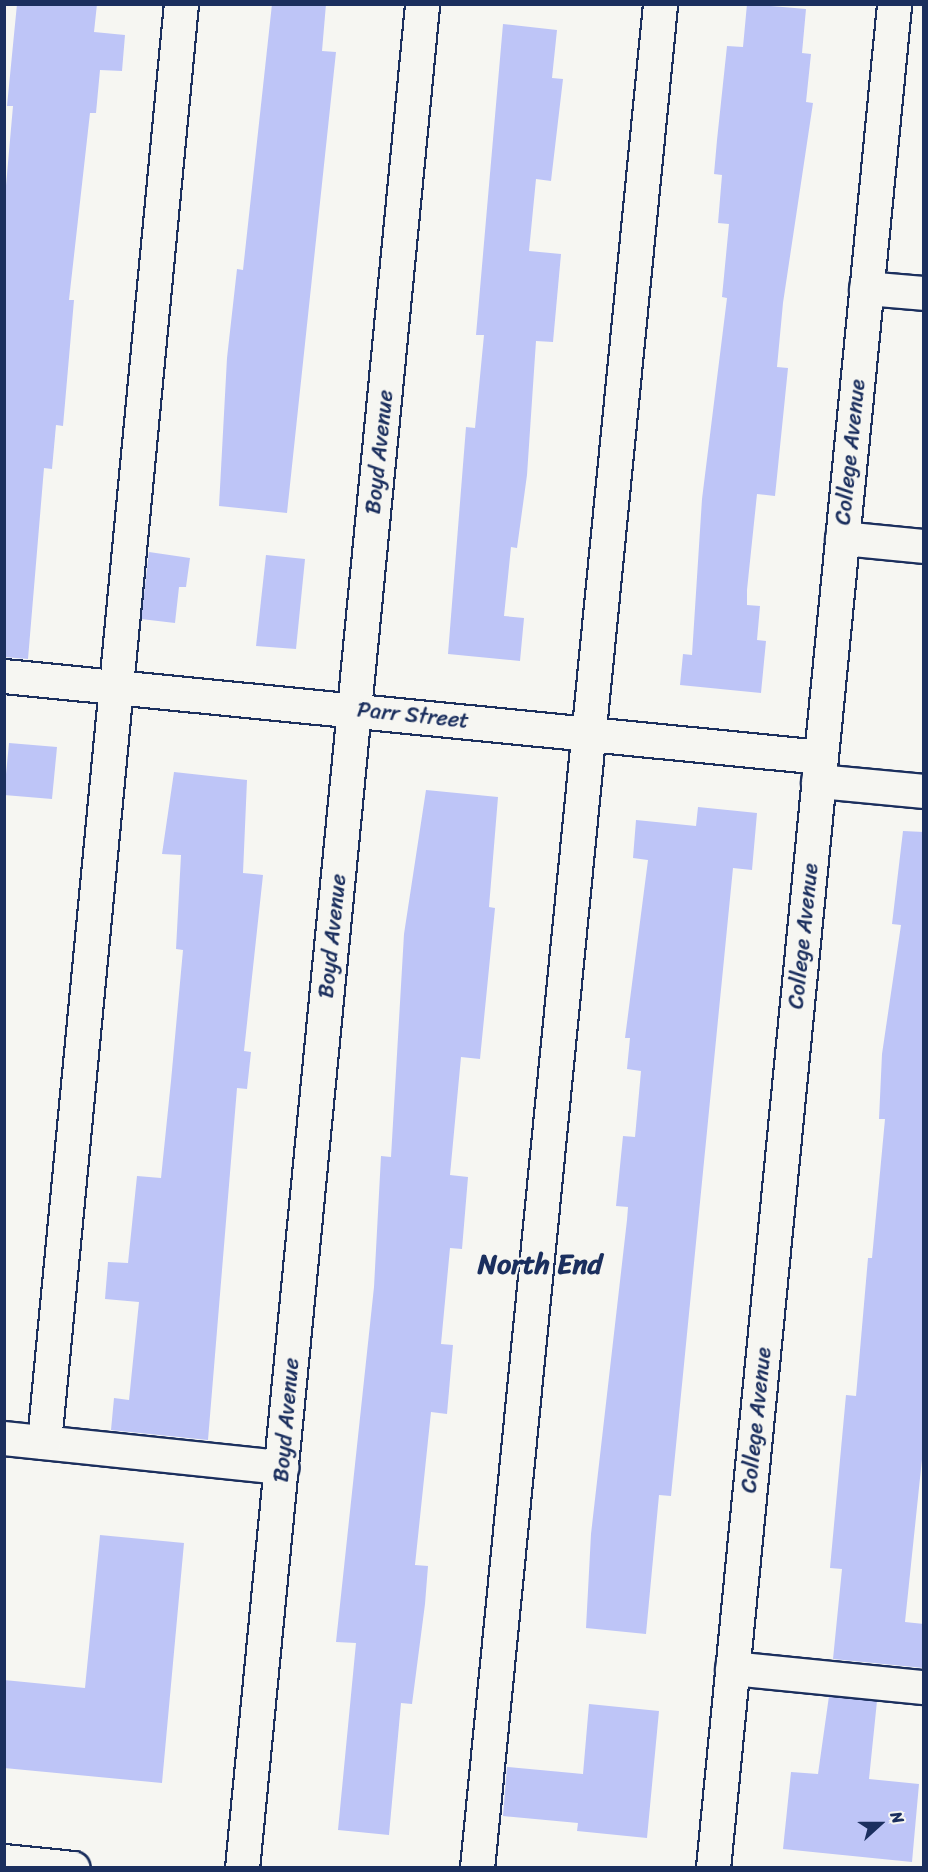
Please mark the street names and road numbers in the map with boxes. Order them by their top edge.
street label: College Avenue [829,378,871,526]
street label: Boyd Avenue [359,389,399,515]
street label: Parr Street [356,696,470,734]
street label: College Avenue [782,862,824,1010]
street label: Boyd Avenue [312,873,352,999]
street label: College Avenue [735,1346,777,1494]
street label: Boyd Avenue [267,1357,305,1483]

